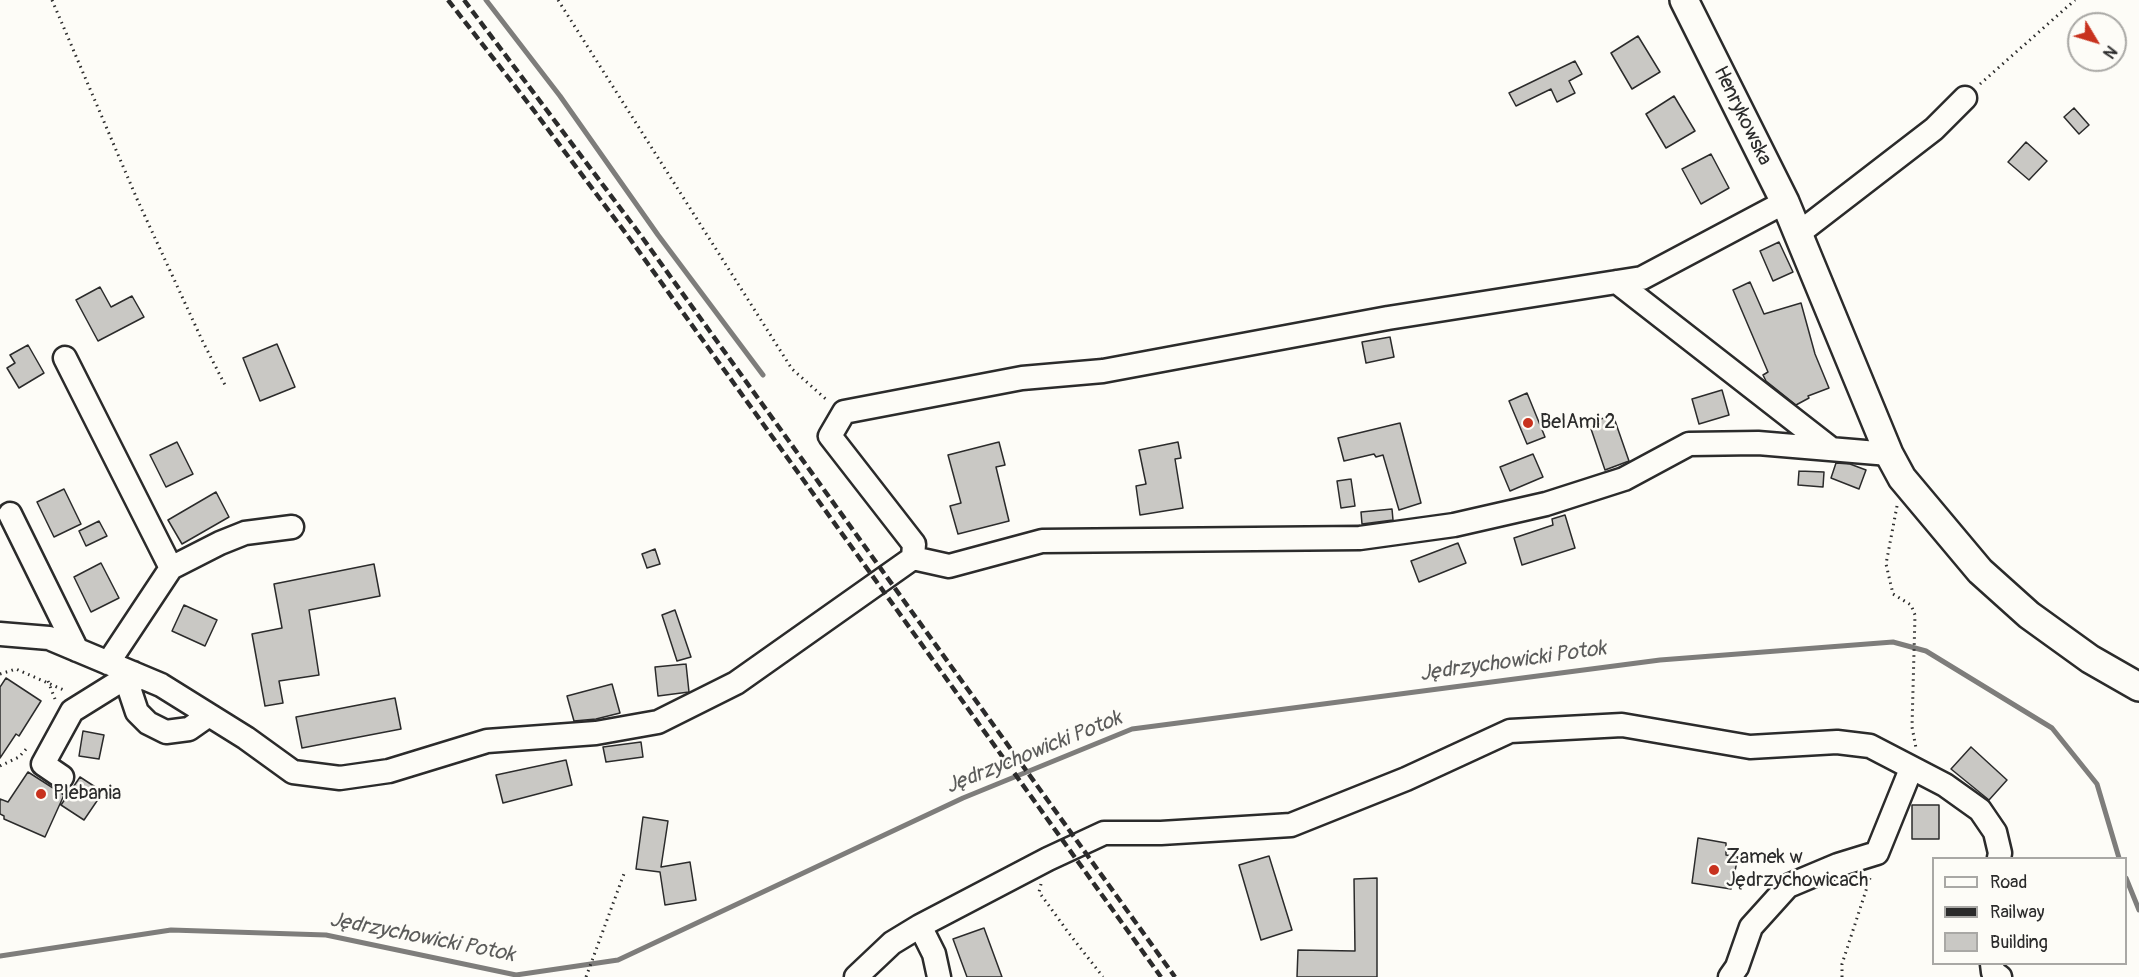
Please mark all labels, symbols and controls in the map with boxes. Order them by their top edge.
north arrow [2067,12,2127,72]
text: N [2098,41,2121,62]
street label: Henrykowska [1708,63,1776,169]
place label: BelAmi 2 [1540,411,1615,435]
marker: BelAmi 2 [1521,416,1535,430]
water label: Jędrzychowicki Potok [1418,636,1608,688]
water label: Jędrzychowicki Potok [942,706,1126,800]
place label: Plebania [53,782,121,806]
marker: Plebania [34,787,48,801]
place label: Zamek w Jędrzychowicach [1726,846,1868,893]
legend [1932,857,2127,965]
marker: Zamek w Jędrzychowicach [1707,863,1721,877]
text: Road [1990,871,2027,894]
text: Railway [1990,901,2045,924]
water label: Jędrzychowicki Potok [328,908,516,968]
text: Building [1990,931,2048,954]

